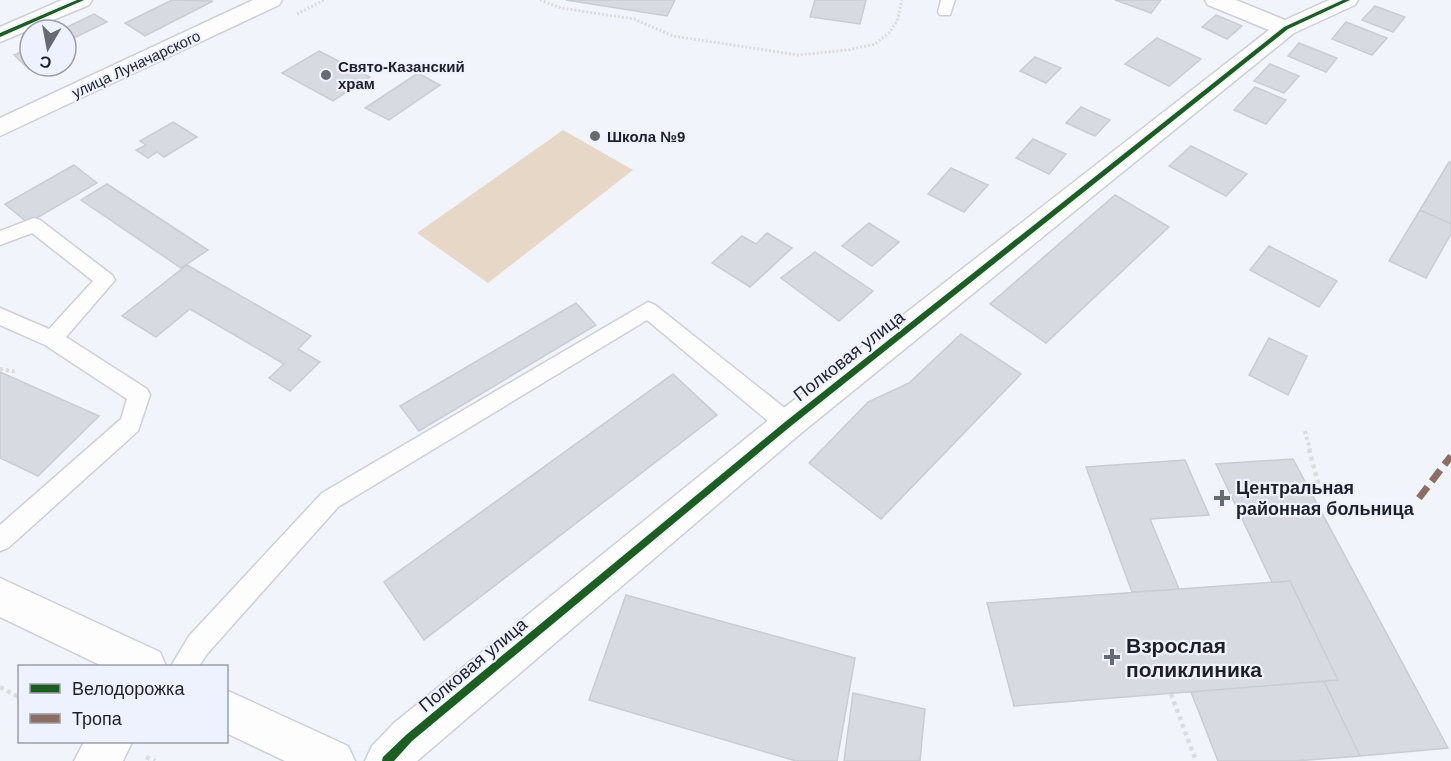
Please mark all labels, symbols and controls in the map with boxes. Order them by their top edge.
north arrow [18,18,78,78]
street label: улица Луначарского [69,27,203,101]
text: С [38,53,53,72]
place label: Свято-Казанский храм [338,58,465,92]
marker: Свято-Казанский храм [319,68,333,82]
place label: Школа №9 [607,128,685,145]
marker: Школа №9 [588,129,602,143]
street label: Полковая улица [790,306,909,405]
place label: Центральная районная больница [1236,478,1415,519]
marker: Центральная районная больница [1213,489,1231,507]
street label: Полковая улица [415,613,532,716]
place label: Взрослая поликлиника [1126,634,1262,681]
marker: Взрослая поликлиника [1103,648,1121,666]
legend [18,665,228,743]
text: Велодорожка [72,679,185,699]
text: Тропа [72,709,123,729]

